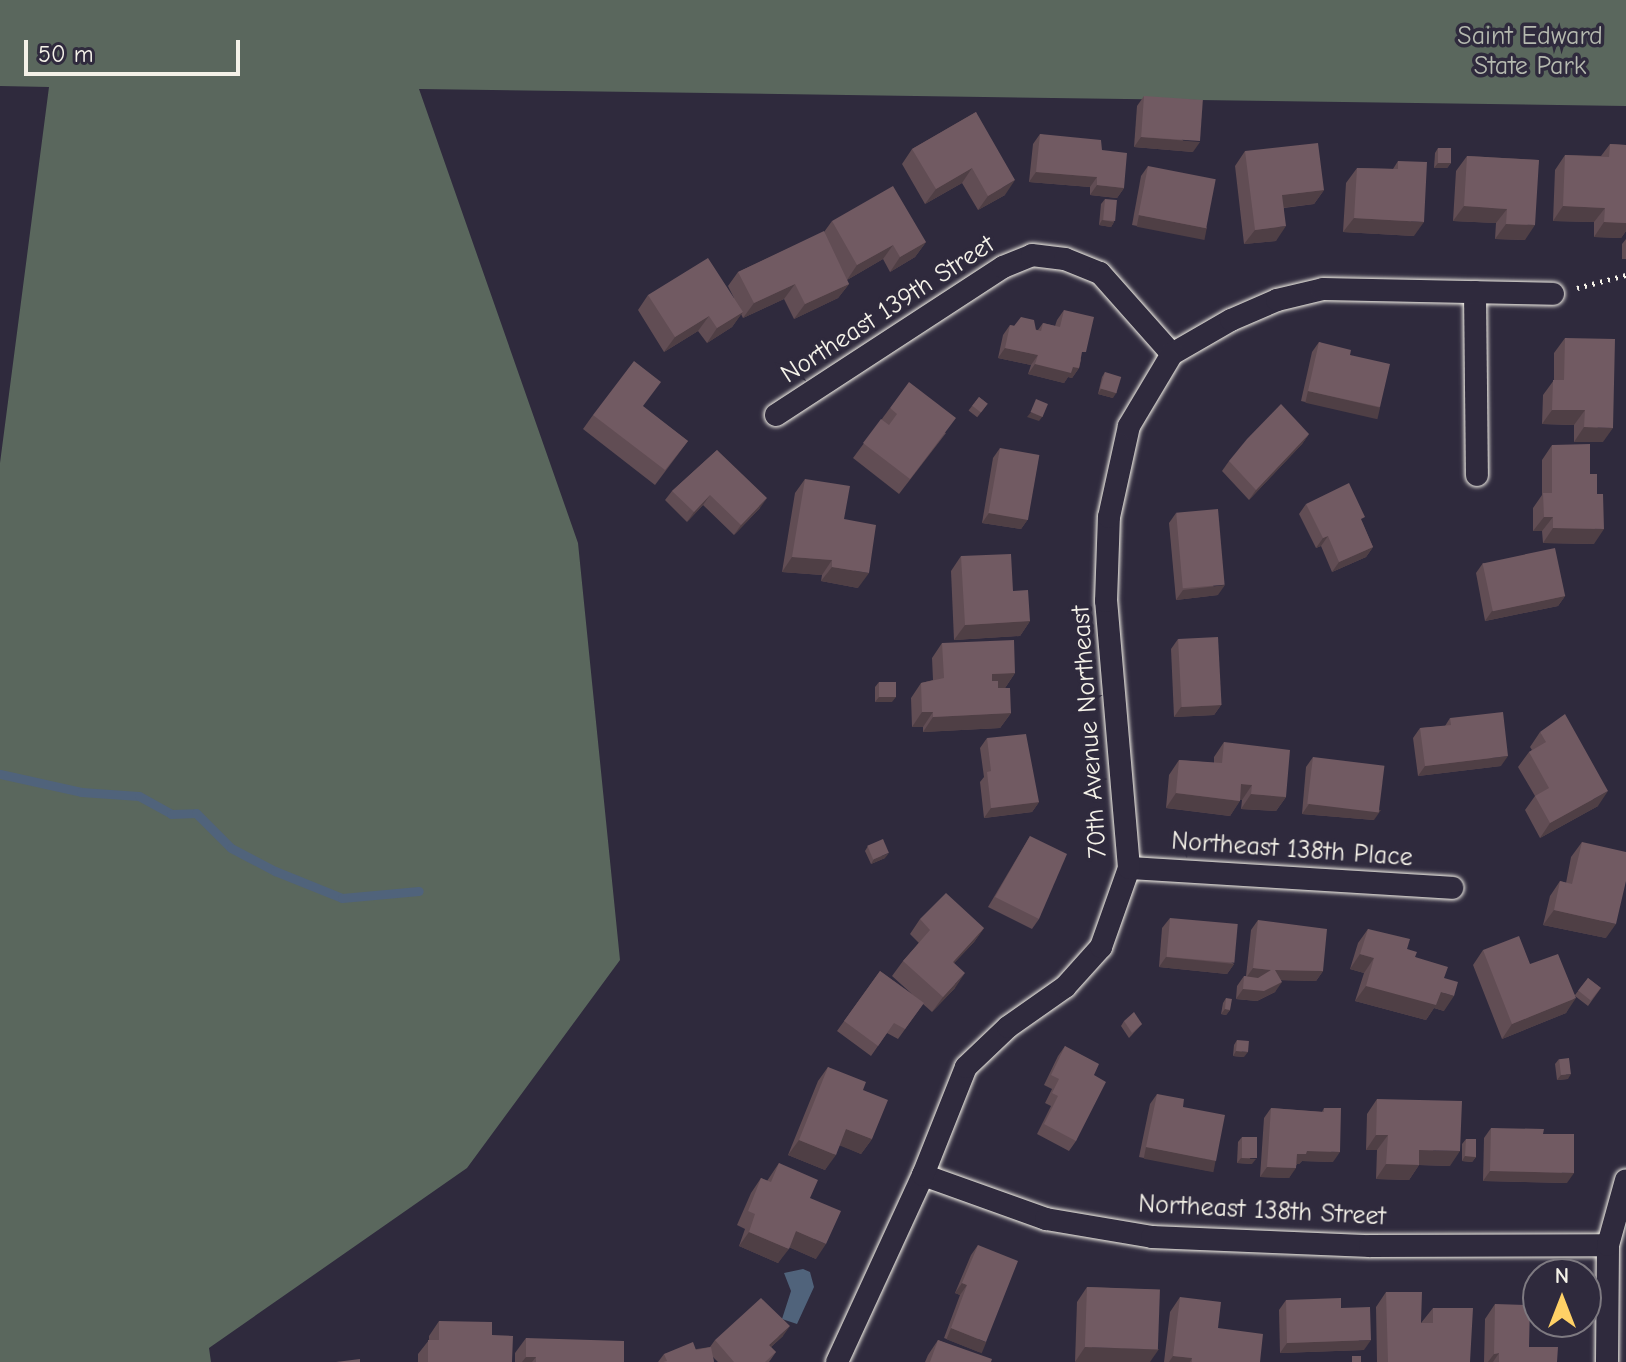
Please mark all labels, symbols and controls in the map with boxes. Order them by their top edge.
park label: Saint Edward State Park [1457,21,1603,82]
scale bar [28,24,244,74]
text: 50 m [38,40,94,68]
street label: Northeast 139th Street [775,229,1001,391]
street label: 70th Avenue Northeast [1066,605,1114,859]
street label: Northeast 138th Place [1170,826,1414,874]
street label: Northeast 138th Street [1137,1189,1387,1233]
north arrow [1522,1258,1602,1338]
text: N [1555,1263,1569,1289]

